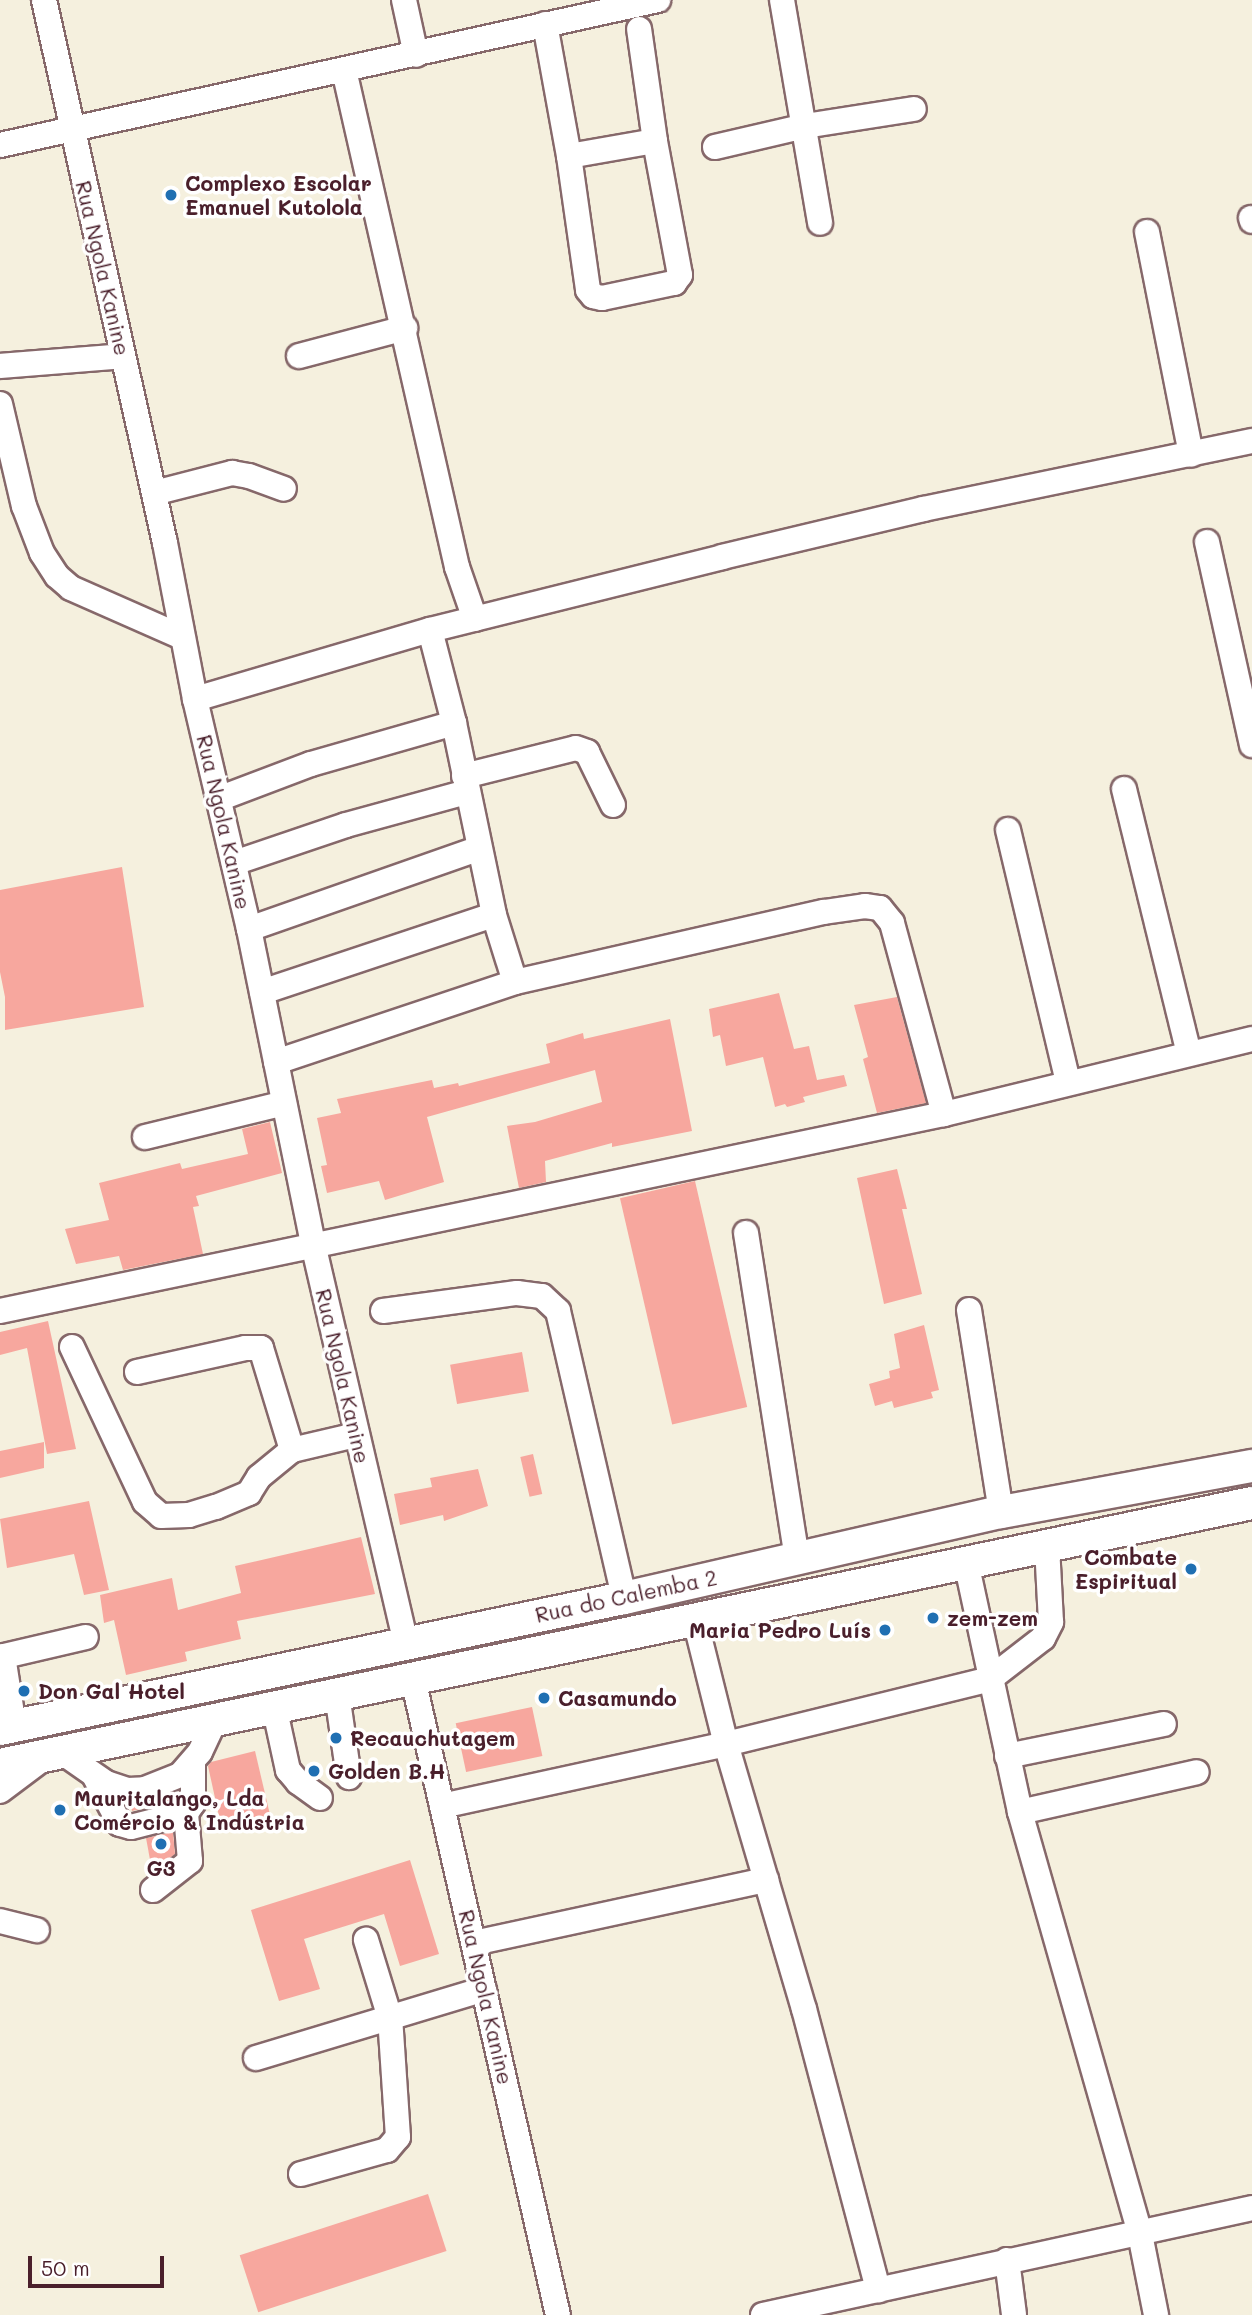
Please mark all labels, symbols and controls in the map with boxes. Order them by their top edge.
place label: Complexo Escolar Emanuel Kutolola [185,170,372,220]
street label: Rua Ngola Kanine [71,178,135,358]
marker: Complexo Escolar Emanuel Kutolola [163,187,179,203]
street label: Rua Ngola Kanine [192,732,256,912]
street label: Rua Ngola Kanine [311,1286,375,1466]
place label: Combate Espiritual [1075,1544,1177,1594]
marker: Combate Espiritual [1183,1561,1199,1577]
street label: Rua do Calemba 2 [533,1564,719,1628]
place label: zem-zem [947,1605,1038,1631]
marker: zem-zem [925,1610,941,1626]
place label: Maria Pedro Luís [689,1617,871,1643]
marker: Maria Pedro Luís [877,1622,893,1638]
place label: Don Gal Hotel [38,1678,185,1704]
marker: Don Gal Hotel [16,1683,32,1699]
place label: Casamundo [558,1685,677,1711]
marker: Casamundo [536,1690,552,1706]
place label: Recauchutagem [350,1725,515,1751]
marker: Recauchutagem [328,1730,344,1746]
place label: Golden B.H [328,1758,446,1784]
marker: Golden B.H [306,1763,322,1779]
place label: Mauritalango, Lda Comércio & Indústria [74,1785,305,1835]
marker: Mauritalango, Lda Comércio & Indústria [52,1802,68,1818]
marker: G3 [153,1836,169,1852]
place label: G3 [147,1855,175,1881]
street label: Rua Ngola Kanine [454,1907,518,2087]
scale bar [32,2242,168,2286]
text: 50 m [41,2254,90,2281]

